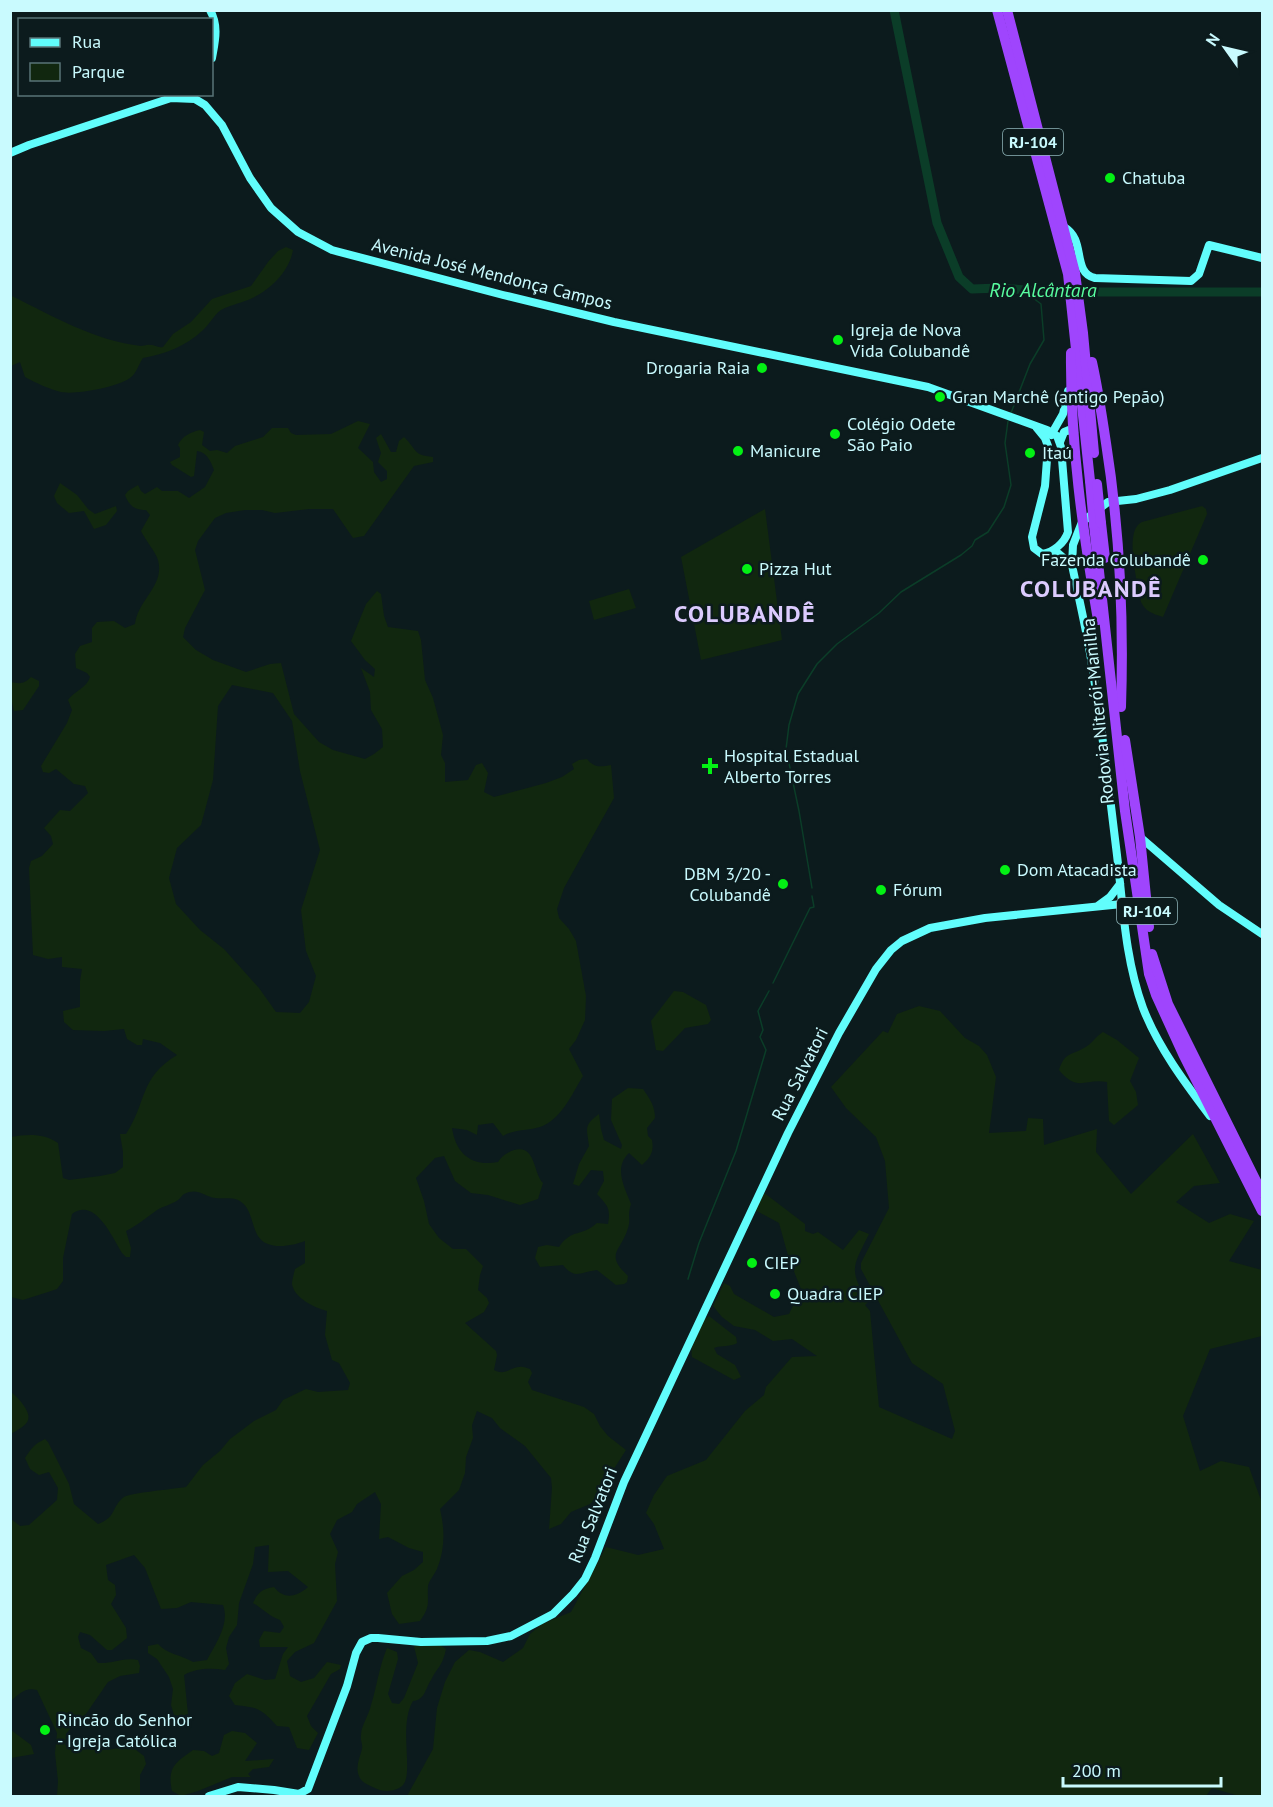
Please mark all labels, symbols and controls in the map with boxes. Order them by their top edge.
legend [18,18,213,96]
north arrow [1195,18,1255,78]
text: Rua [72,30,101,53]
text: N [1201,30,1224,50]
text: Parque [72,60,125,83]
road number: RJ-104 [1003,129,1063,155]
place label: Chatuba [1122,166,1186,189]
marker: Chatuba [1103,171,1117,185]
street label: Avenida José Mendonça Campos [370,233,615,315]
water label: Rio Alcântara [989,277,1097,303]
place label: Igreja de Nova Vida Colubandê [849,318,970,362]
marker: Igreja de Nova Vida Colubandê [831,333,845,347]
place label: Drogaria Raia [646,356,750,379]
marker: Drogaria Raia [755,361,769,375]
place label: Gran Marchê (antigo Pepão) [952,385,1165,408]
marker: Gran Marchê (antigo Pepão) [933,390,947,404]
place label: Colégio Odete São Paio [847,412,956,456]
marker: Colégio Odete São Paio [828,427,842,441]
place label: Manicure [750,439,821,462]
place label: Itaú [1042,441,1072,464]
marker: Manicure [731,444,745,458]
marker: Itaú [1023,446,1037,460]
place label: Fazenda Colubandê [1041,548,1191,571]
marker: Fazenda Colubandê [1196,553,1210,567]
place label: Pizza Hut [759,557,832,580]
marker: Pizza Hut [740,562,754,576]
district label: COLUBANDÊ [1020,573,1162,604]
district label: COLUBANDÊ [674,598,816,629]
street label: Rodovia Niterói-Manilha [1076,617,1119,805]
place label: Hospital Estadual Alberto Torres [724,744,860,788]
marker: Hospital Estadual Alberto Torres [701,757,719,775]
place label: Dom Atacadista [1017,858,1137,881]
place label: DBM 3/20 - Colubandê [684,862,771,906]
marker: Dom Atacadista [998,863,1012,877]
marker: DBM 3/20 - Colubandê [776,877,790,891]
place label: Fórum [893,878,942,901]
marker: Fórum [874,883,888,897]
road number: RJ-104 [1117,898,1177,924]
street label: Rua Salvatori [766,1023,833,1124]
place label: CIEP [764,1251,799,1274]
marker: CIEP [745,1256,759,1270]
place label: Quadra CIEP [787,1282,883,1305]
marker: Quadra CIEP [768,1287,782,1301]
street label: Rua Salvatori [563,1463,622,1566]
place label: Rincão do Senhor - Igreja Católica [57,1708,192,1752]
marker: Rincão do Senhor - Igreja Católica [38,1723,52,1737]
scale bar [1063,1750,1220,1788]
text: 200 m [1072,1759,1121,1782]

